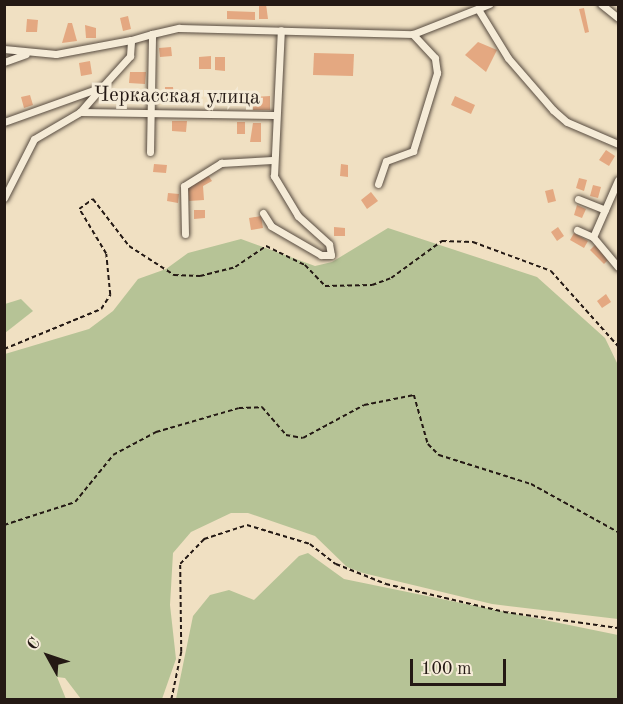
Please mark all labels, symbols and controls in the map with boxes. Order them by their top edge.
street label: Черкасская улица [94,83,260,111]
north arrow [18,626,78,686]
text: С [25,635,44,654]
scale bar [413,647,509,685]
text: 100 m [421,660,472,678]

